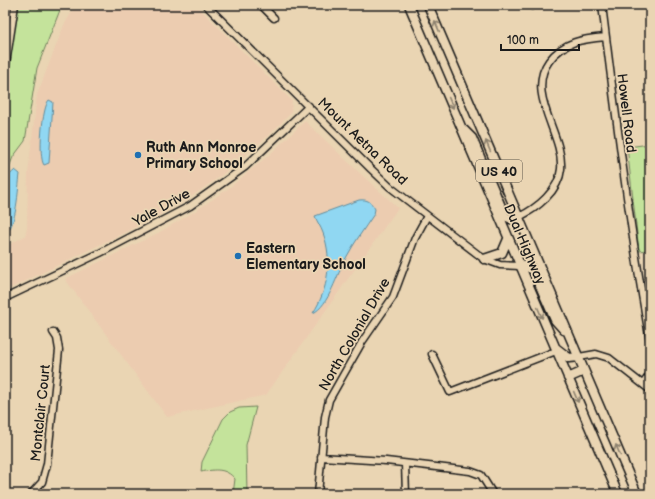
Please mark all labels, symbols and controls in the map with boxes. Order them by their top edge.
one-way arrow [433,21,440,33]
scale bar [501,26,579,52]
text: 100 m [507,33,539,48]
street label: Howell Road [613,73,640,154]
street label: Mount Aetna Road [314,94,411,188]
one-way arrow [447,96,455,108]
place label: Ruth Ann Monroe Primary School [146,139,256,172]
one-way arrow [484,140,492,152]
marker: Ruth Ann Monroe Primary School [133,150,143,160]
road number: US 40 [476,160,522,182]
street label: Yale Drive [129,185,193,231]
street label: Dual Highway [500,201,549,288]
place label: Eastern Elementary School [246,240,366,273]
marker: Eastern Elementary School [233,251,243,261]
street label: North Colonial Drive [315,275,394,394]
one-way arrow [537,306,545,318]
street label: Montclair Court [27,363,54,462]
one-way arrow [573,390,581,402]
one-way arrow [614,444,621,456]

